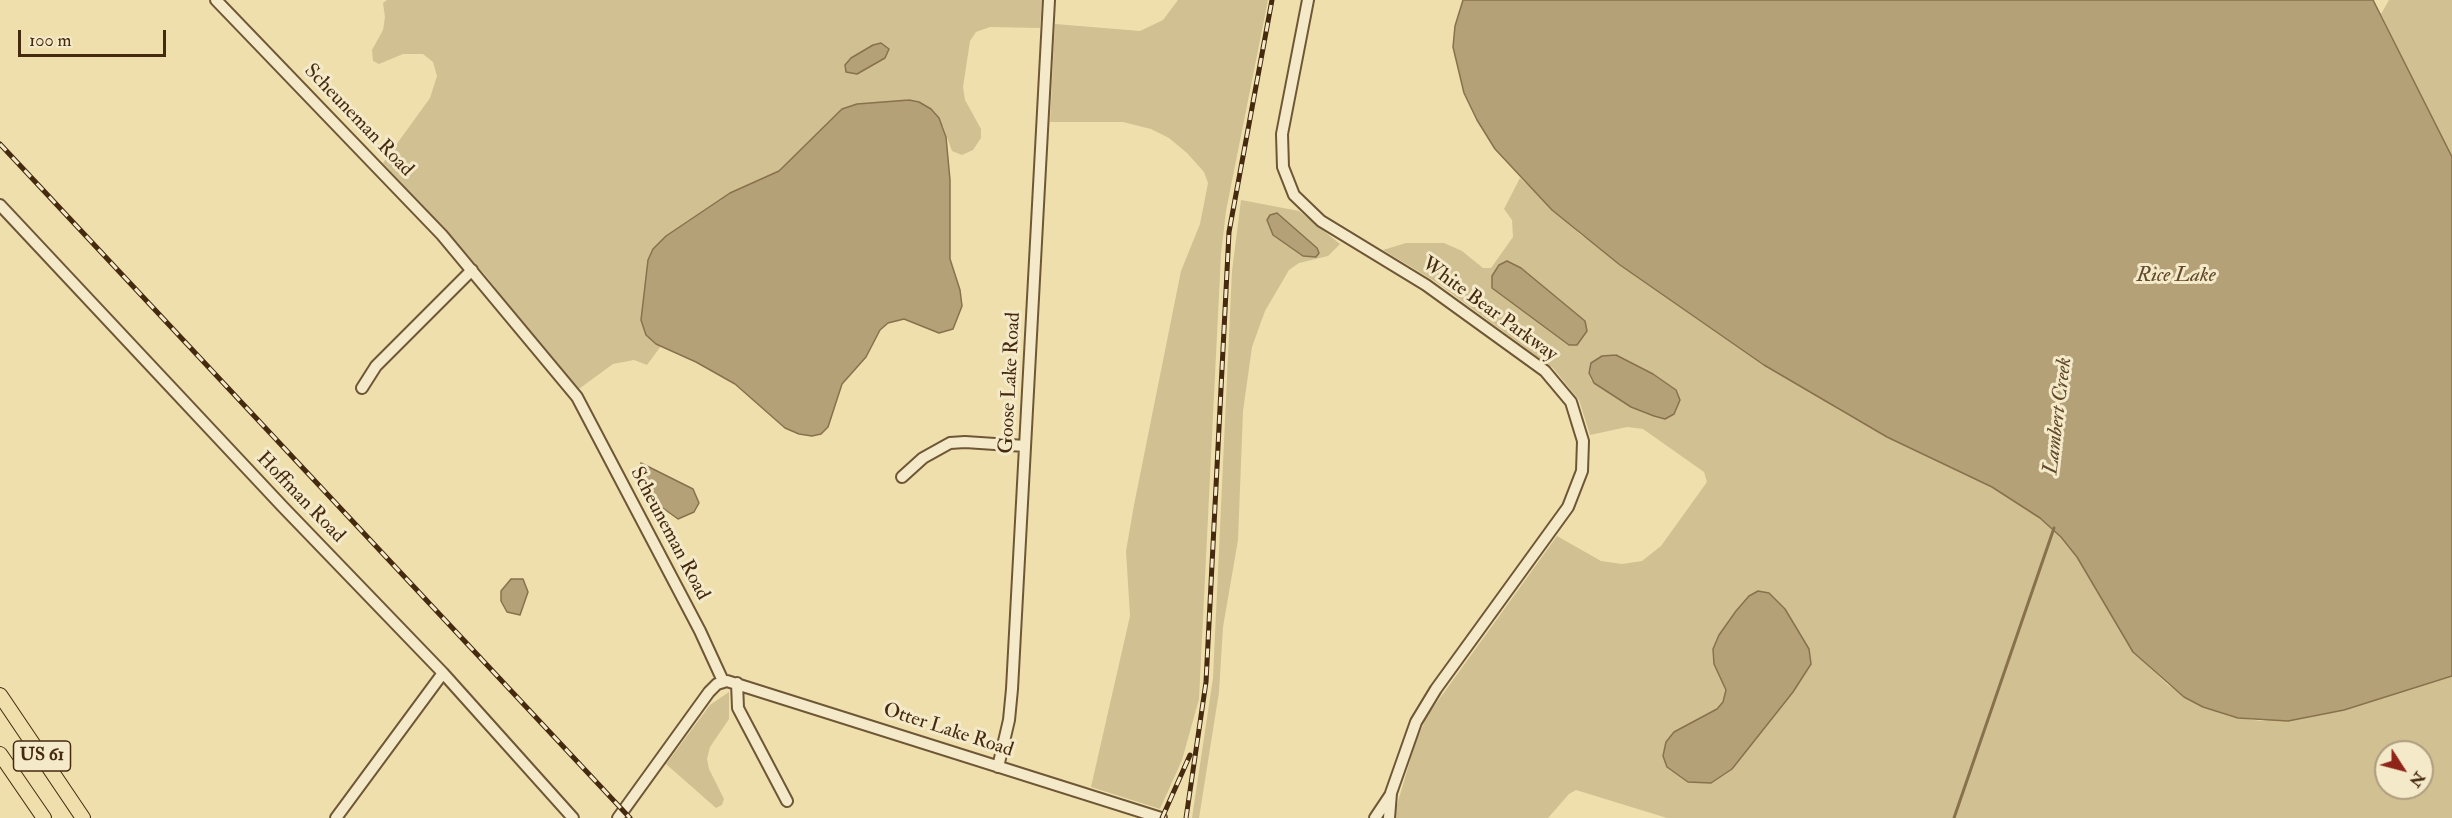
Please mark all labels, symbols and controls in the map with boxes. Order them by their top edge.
scale bar [21,18,170,56]
text: 100 m [29,29,72,52]
street label: Scheuneman Road [298,60,418,182]
street label: White Bear Parkway [1416,253,1562,367]
water label: Rice Lake [2136,263,2216,289]
street label: Goose Lake Road [995,312,1027,454]
water label: Lambert Creek [2039,356,2079,476]
street label: Hoffman Road [251,447,349,549]
street label: Scheuneman Road [624,463,714,605]
street label: Otter Lake Road [880,699,1016,763]
north arrow [2374,740,2434,800]
road number: US 61 [14,741,70,771]
text: N [2405,768,2429,791]

